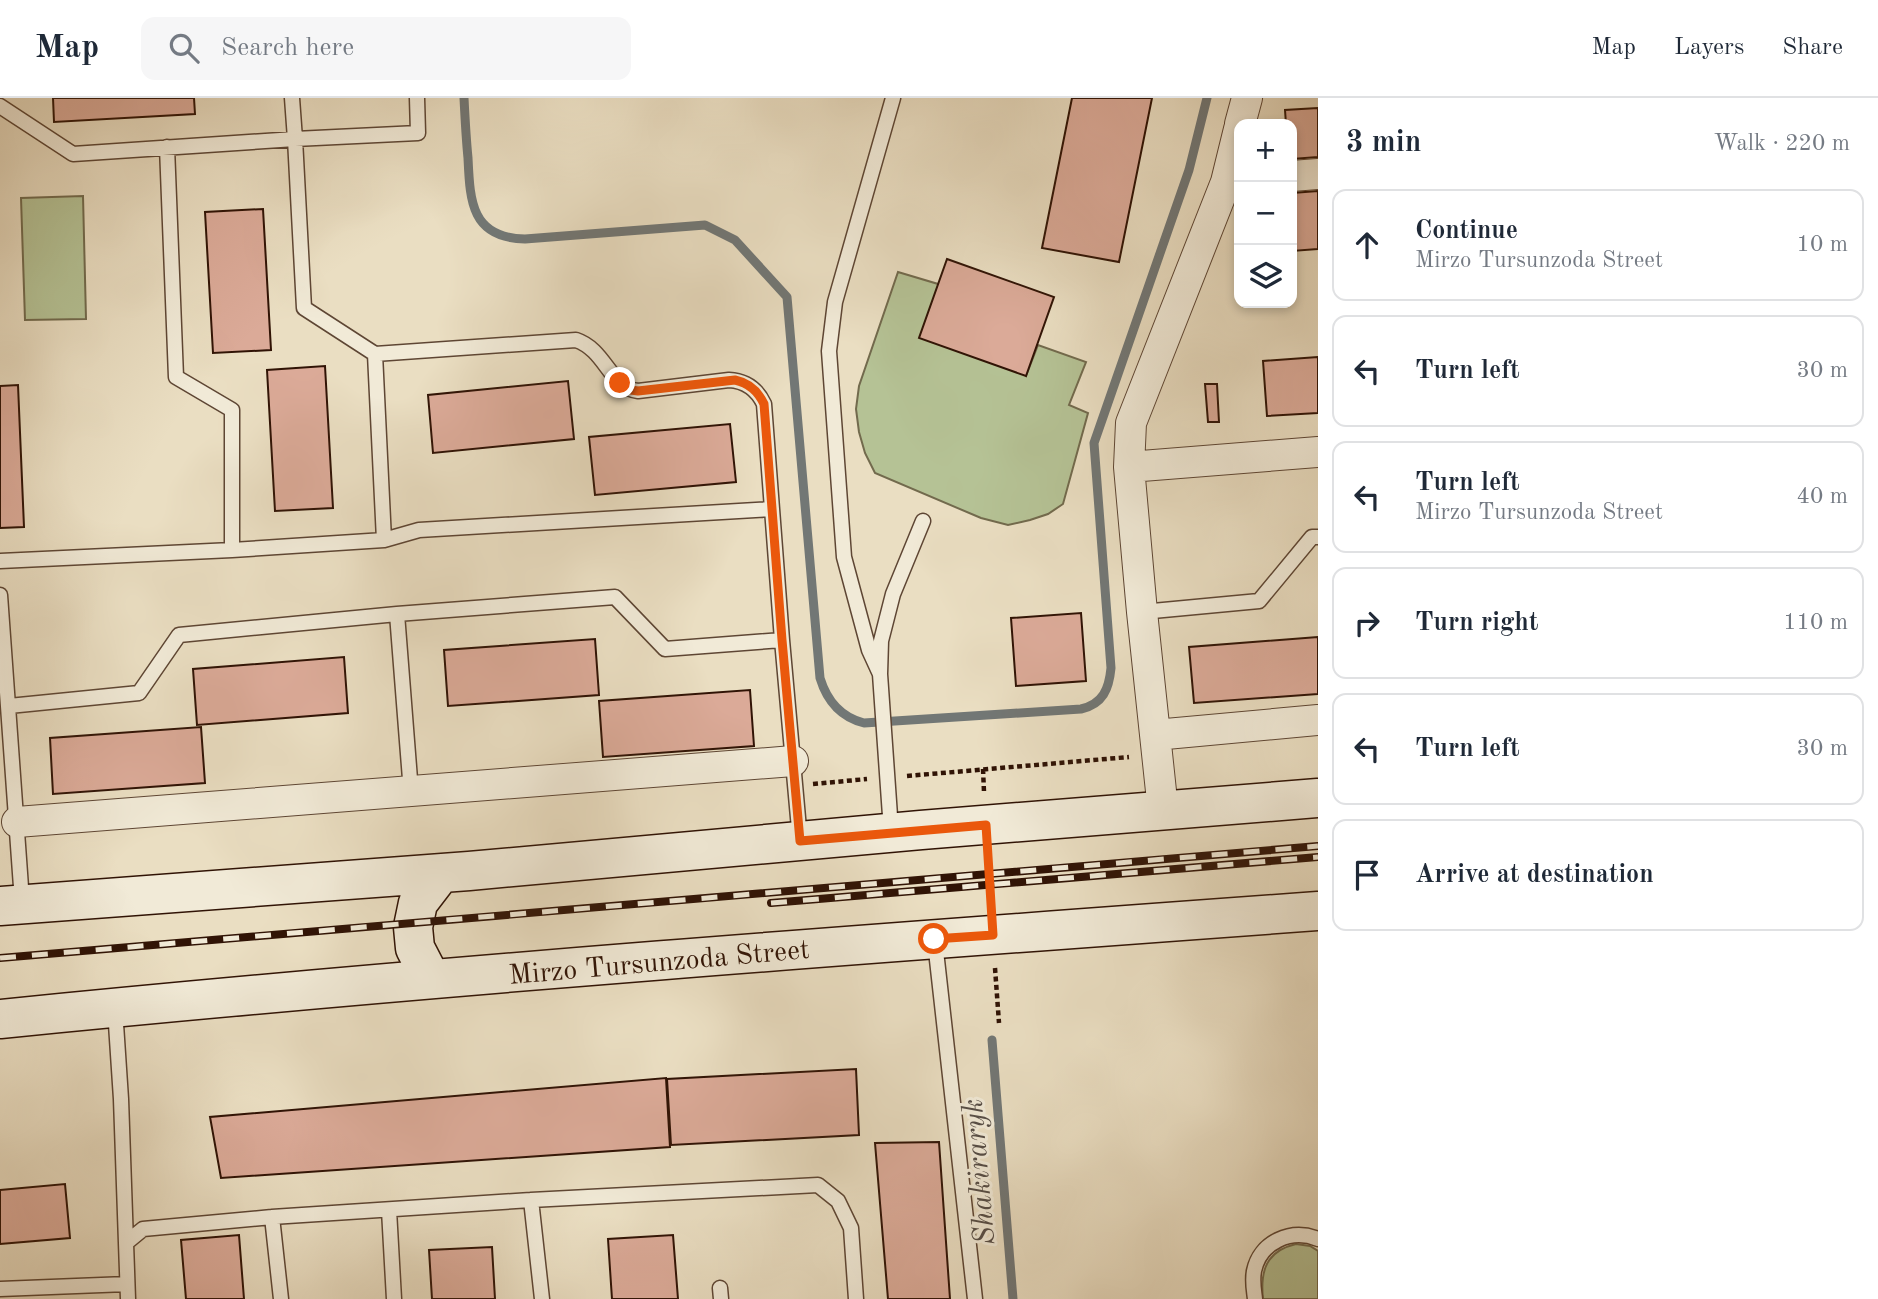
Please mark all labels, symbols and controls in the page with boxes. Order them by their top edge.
search box [141,17,631,80]
icon: search [165,29,203,67]
text: Map [35,32,99,65]
text: Search here [221,35,354,61]
text: Map [1592,36,1636,60]
text: Layers [1674,36,1744,60]
text: Share [1782,36,1843,60]
map controls [1234,119,1297,308]
button: + [1234,119,1297,182]
text: 3 min [1346,128,1421,158]
text: Walk · 220 m [1714,132,1850,155]
button: − [1234,182,1297,245]
text: Continue [1415,218,1518,244]
icon: ahead [1348,226,1386,264]
text: 10 m [1797,233,1848,256]
button: layers [1234,245,1297,308]
text: Mirzo Tursunzoda Street [1415,249,1663,272]
icon: left [1348,352,1386,390]
text: Turn left [1415,358,1520,384]
text: 30 m [1797,359,1848,382]
route end [604,367,635,398]
text: Turn left [1415,470,1520,496]
icon: left [1348,478,1386,516]
text: 40 m [1797,485,1848,508]
text: Mirzo Tursunzoda Street [1415,501,1663,524]
icon: right [1348,604,1386,642]
text: Turn right [1415,610,1538,636]
text: 110 m [1783,611,1848,634]
icon: left [1348,730,1386,768]
text: Turn left [1415,736,1520,762]
text: 30 m [1797,737,1848,760]
icon: arrive [1348,856,1386,894]
text: Arrive at destination [1415,862,1654,888]
route start [918,923,949,954]
street label: Mirzo Tursunzoda Street [508,937,811,991]
water label: Shakiraryk [959,1097,1001,1246]

